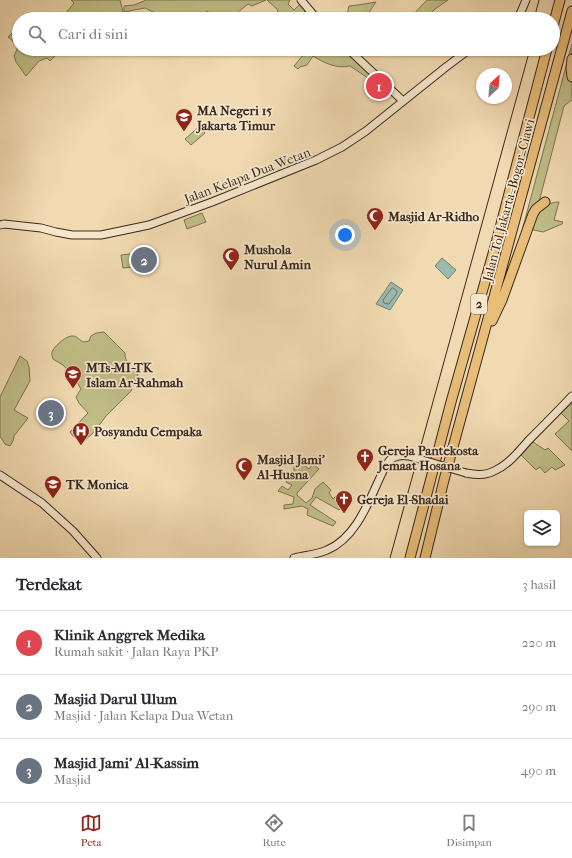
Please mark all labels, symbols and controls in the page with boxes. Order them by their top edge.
search box [12,12,560,56]
icon: search [26,23,48,45]
text: Cari di sini [58,25,128,43]
north arrow [476,68,512,104]
pin: 1 [366,71,392,101]
place label: MA Negeri 15 Jakarta Timur [195,103,276,134]
school or university icon: MA Negeri 15 Jakarta Timur [174,107,194,132]
street label: Jalan Tol Jakarta–Bogor–Ciawi [479,117,537,284]
street label: Jalan Kelapa Dua Wetan [181,144,313,207]
mosque icon: Masjid Ar-Ridho [365,206,385,231]
place label: Masjid Ar-Ridho [387,209,479,224]
your location [335,225,355,245]
place label: Mushola Nurul Amin [243,242,311,272]
pin: 2 [131,245,157,275]
mosque icon: Mushola Nurul Amin [221,246,241,271]
road number: 2 [471,294,487,314]
place label: MTs-MI-TK Islam Ar-Rahmah [85,360,184,390]
school or university icon: MTs-MI-TK Islam Ar-Rahmah [63,364,83,389]
pin: 3 [38,398,64,428]
hospital icon: Posyandu Cempaka [71,421,91,446]
place label: Posyandu Cempaka [94,424,203,440]
place label: Gereja Pantekosta Jemaat Hosana [376,443,479,474]
church icon: Gereja Pantekosta Jemaat Hosana [355,447,375,472]
place label: Masjid Jami' Al-Husna [256,452,325,482]
mosque icon: Masjid Jami' Al-Husna [234,456,254,481]
school or university icon: TK Monica [43,474,63,499]
place label: TK Monica [65,477,129,492]
church icon: Gereja El-Shadai [334,489,354,514]
place label: Gereja El-Shadai [357,492,449,507]
map controls [524,510,560,546]
button: layers [524,510,560,546]
text: Terdekat [16,574,82,594]
text: 3 hasil [522,577,556,592]
text: Klinik Anggrek Medika [54,626,205,644]
text: 1 [27,635,31,650]
text: 220 m [522,635,556,650]
text: Rumah sakit · Jalan Raya PKP [54,644,218,659]
text: Masjid Darul Ulum [54,690,177,708]
text: 2 [26,699,32,714]
text: 290 m [522,699,556,714]
text: Masjid · Jalan Kelapa Dua Wetan [54,708,233,723]
text: Masjid Jami' Al-Kassim [54,754,199,772]
text: 3 [26,763,32,778]
text: 490 m [521,763,556,778]
text: Masjid [54,772,91,787]
tab: Peta [80,812,102,849]
tab: Rute [263,812,286,849]
tab: Disimpan [446,812,492,849]

